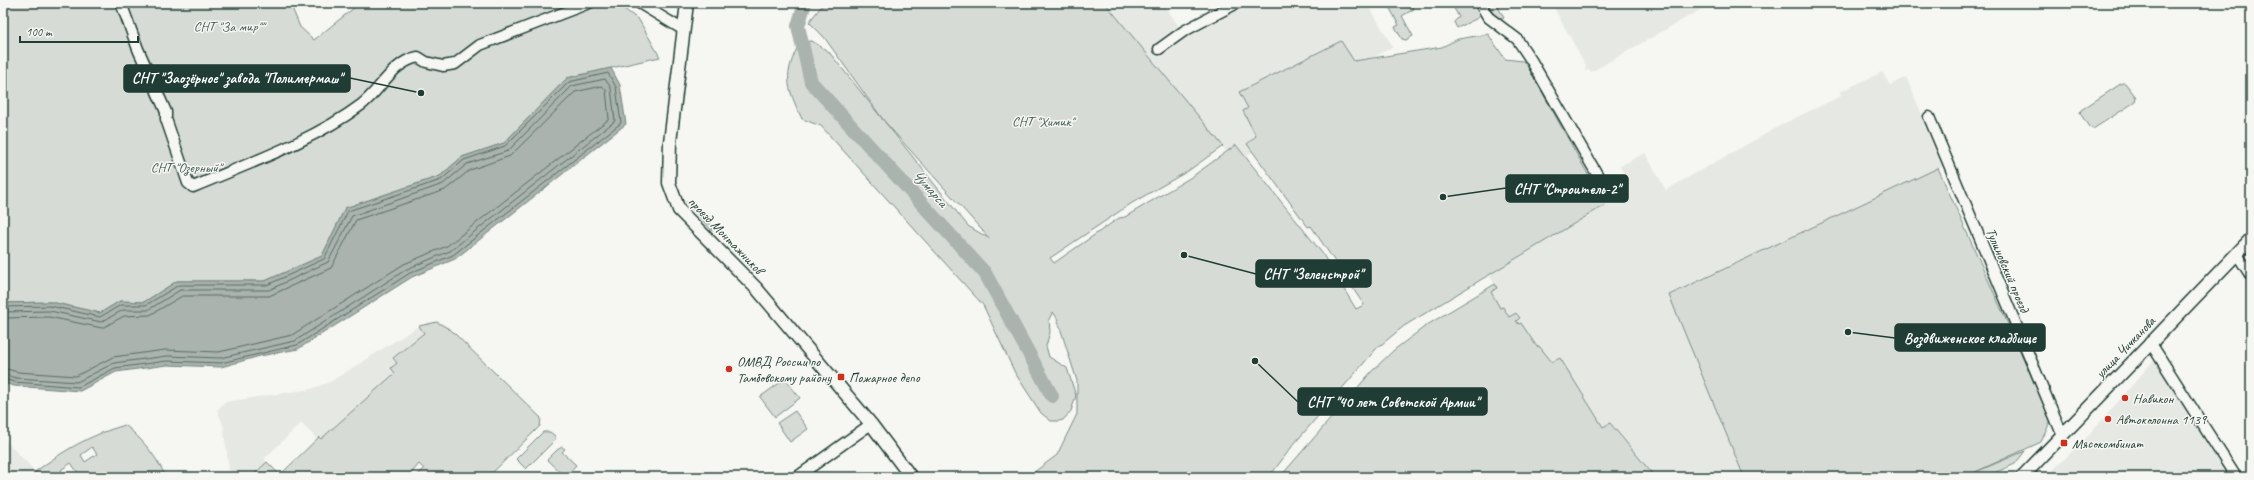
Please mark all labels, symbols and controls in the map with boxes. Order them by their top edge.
scale bar [20,18,138,44]
park label: СНТ "За мир"" [194,18,267,35]
text: 100 m [26,24,53,40]
callout: СНТ "Заозёрное" завода "Полимермаш" [124,65,350,92]
text: СНТ "Заозёрное" завода "Полимермаш" [132,69,346,88]
park label: СНТ "Химик" [1012,113,1077,130]
park label: СНТ "Озерный" [151,159,224,176]
water label: Чумарса [908,166,953,212]
callout: СНТ "Строитель-2" [1506,175,1628,202]
text: СНТ "Строитель-2" [1514,180,1624,199]
street label: проезд Монтажников [684,193,769,280]
street label: Тулиновский проезд [1982,226,2034,317]
callout: СНТ "Зеленстрой" [1256,260,1371,287]
text: СНТ "Зеленстрой" [1263,265,1366,284]
street label: улица Чичканова [2091,312,2160,382]
callout: Воздвиженское кладбище [1895,324,2045,351]
text: Воздвиженское кладбище [1904,329,2038,348]
place label: ОМВД России по Тамбовскому району [737,353,833,386]
marker: ОМВД России по Тамбовскому району [724,364,734,374]
place label: Пожарное депо [849,369,921,386]
marker: Пожарное депо [836,372,846,382]
callout: СНТ "40 лет Советской Армии" [1298,388,1487,415]
place label: Навикон [2133,390,2175,407]
text: СНТ "40 лет Советской Армии" [1307,393,1482,412]
marker: Навикон [2120,393,2130,403]
place label: Автоколонна 1139 [2116,411,2208,428]
marker: Автоколонна 1139 [2103,414,2113,424]
place label: Мясокомбинат [2072,435,2144,452]
marker: Мясокомбинат [2059,438,2069,448]

